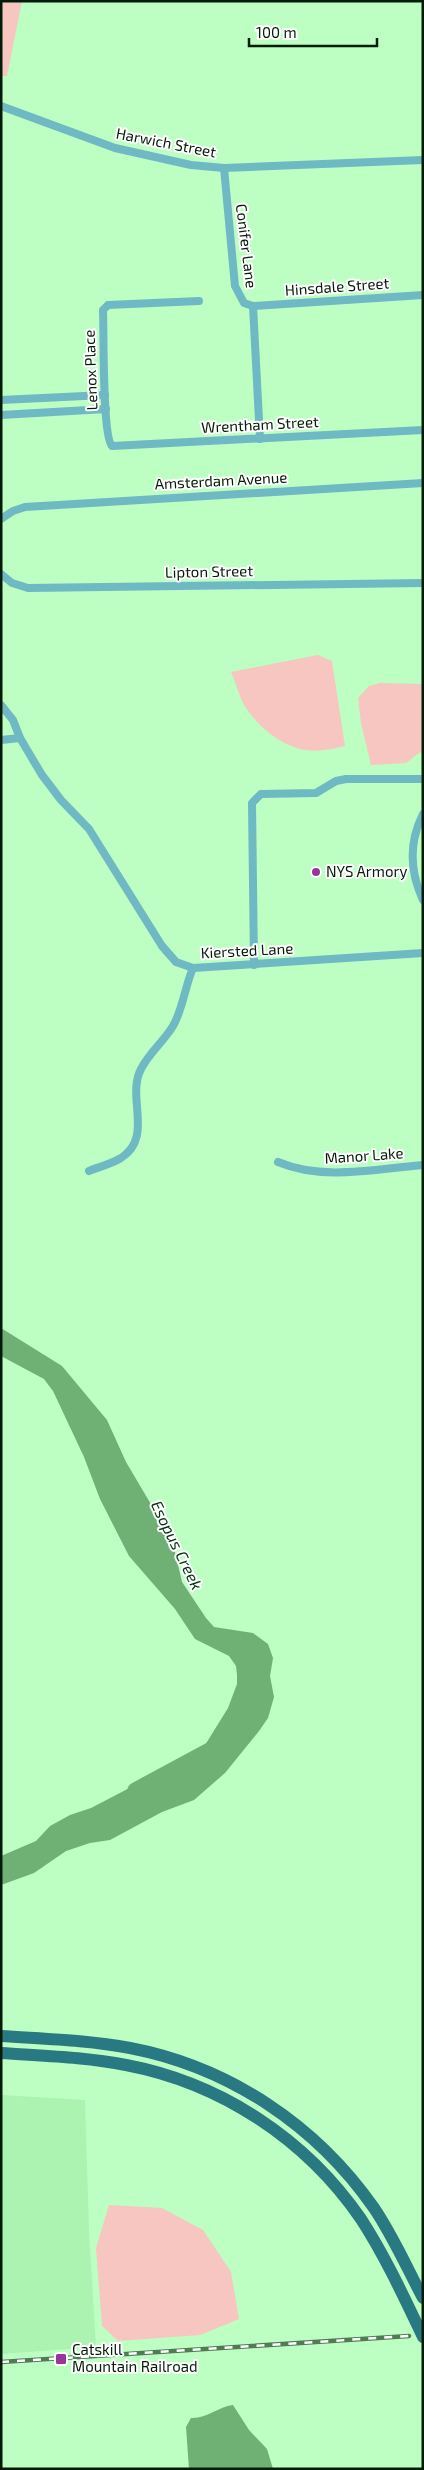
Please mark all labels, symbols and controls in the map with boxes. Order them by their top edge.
scale bar [249,15,376,47]
text: 100 m [256,23,297,41]
street label: Harwich Street [115,124,218,161]
street label: Conifer Lane [233,203,261,289]
street label: Hinsdale Street [284,273,390,299]
street label: Lenox Place [80,329,100,411]
street label: Wrentham Street [201,412,319,436]
street label: Amsterdam Avenue [154,468,288,492]
street label: Lipton Street [165,561,253,581]
place label: NYS Armory [326,862,407,880]
marker: NYS Armory [310,866,322,878]
street label: Kiersted Lane [200,939,294,961]
street label: Manor Lake [324,1143,404,1167]
water label: Esopus Creek [148,1497,207,1592]
place label: Catskill Mountain Railroad [72,2340,198,2375]
marker: Catskill Mountain Railroad [54,2352,68,2366]

